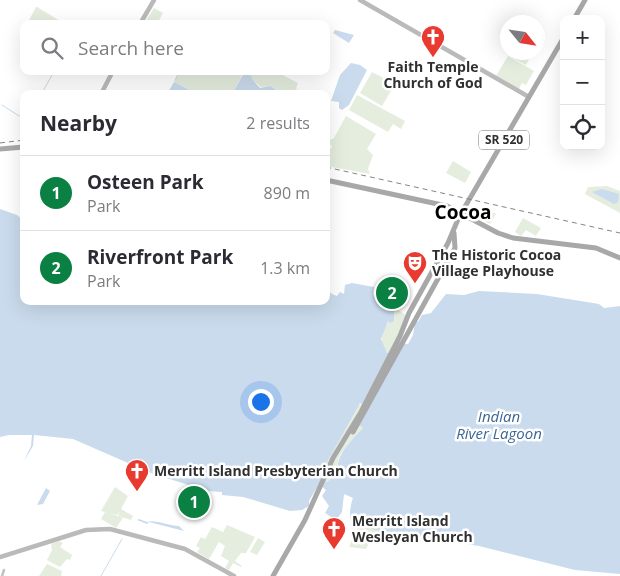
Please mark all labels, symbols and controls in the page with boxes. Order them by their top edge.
north arrow [500,15,545,60]
map controls [560,15,605,150]
button: + [560,15,605,60]
search box [20,20,330,75]
church icon: Faith Temple Church of God [420,24,446,58]
icon: search [38,34,66,62]
text: Search here [78,35,184,61]
place label: Faith Temple Church of God [383,57,483,92]
button: − [560,60,605,105]
button: locate [560,105,605,150]
text: Nearby [40,109,117,137]
text: 2 results [246,112,310,134]
road number: SR 520 [479,130,529,150]
text: Osteen Park [87,169,204,195]
text: 1 [51,182,61,204]
text: 890 m [264,182,310,204]
text: Park [87,195,120,217]
district label: Cocoa [435,199,491,225]
text: Riverfront Park [87,244,233,270]
place label: The Historic Cocoa Village Playhouse [432,245,561,280]
theatre icon: The Historic Cocoa Village Playhouse [402,250,428,284]
text: 2 [51,257,61,279]
text: 1.3 km [260,257,310,279]
text: Park [87,270,120,292]
pin: 2 [376,274,408,312]
your location [248,389,274,415]
water label: Indian River Lagoon [456,406,542,443]
church icon: Merritt Island Presbyterian Church [124,458,150,492]
place label: Merritt Island Presbyterian Church [154,461,398,480]
pin: 1 [178,483,210,521]
place label: Merritt Island Wesleyan Church [352,511,473,546]
church icon: Merritt Island Wesleyan Church [321,516,347,550]

